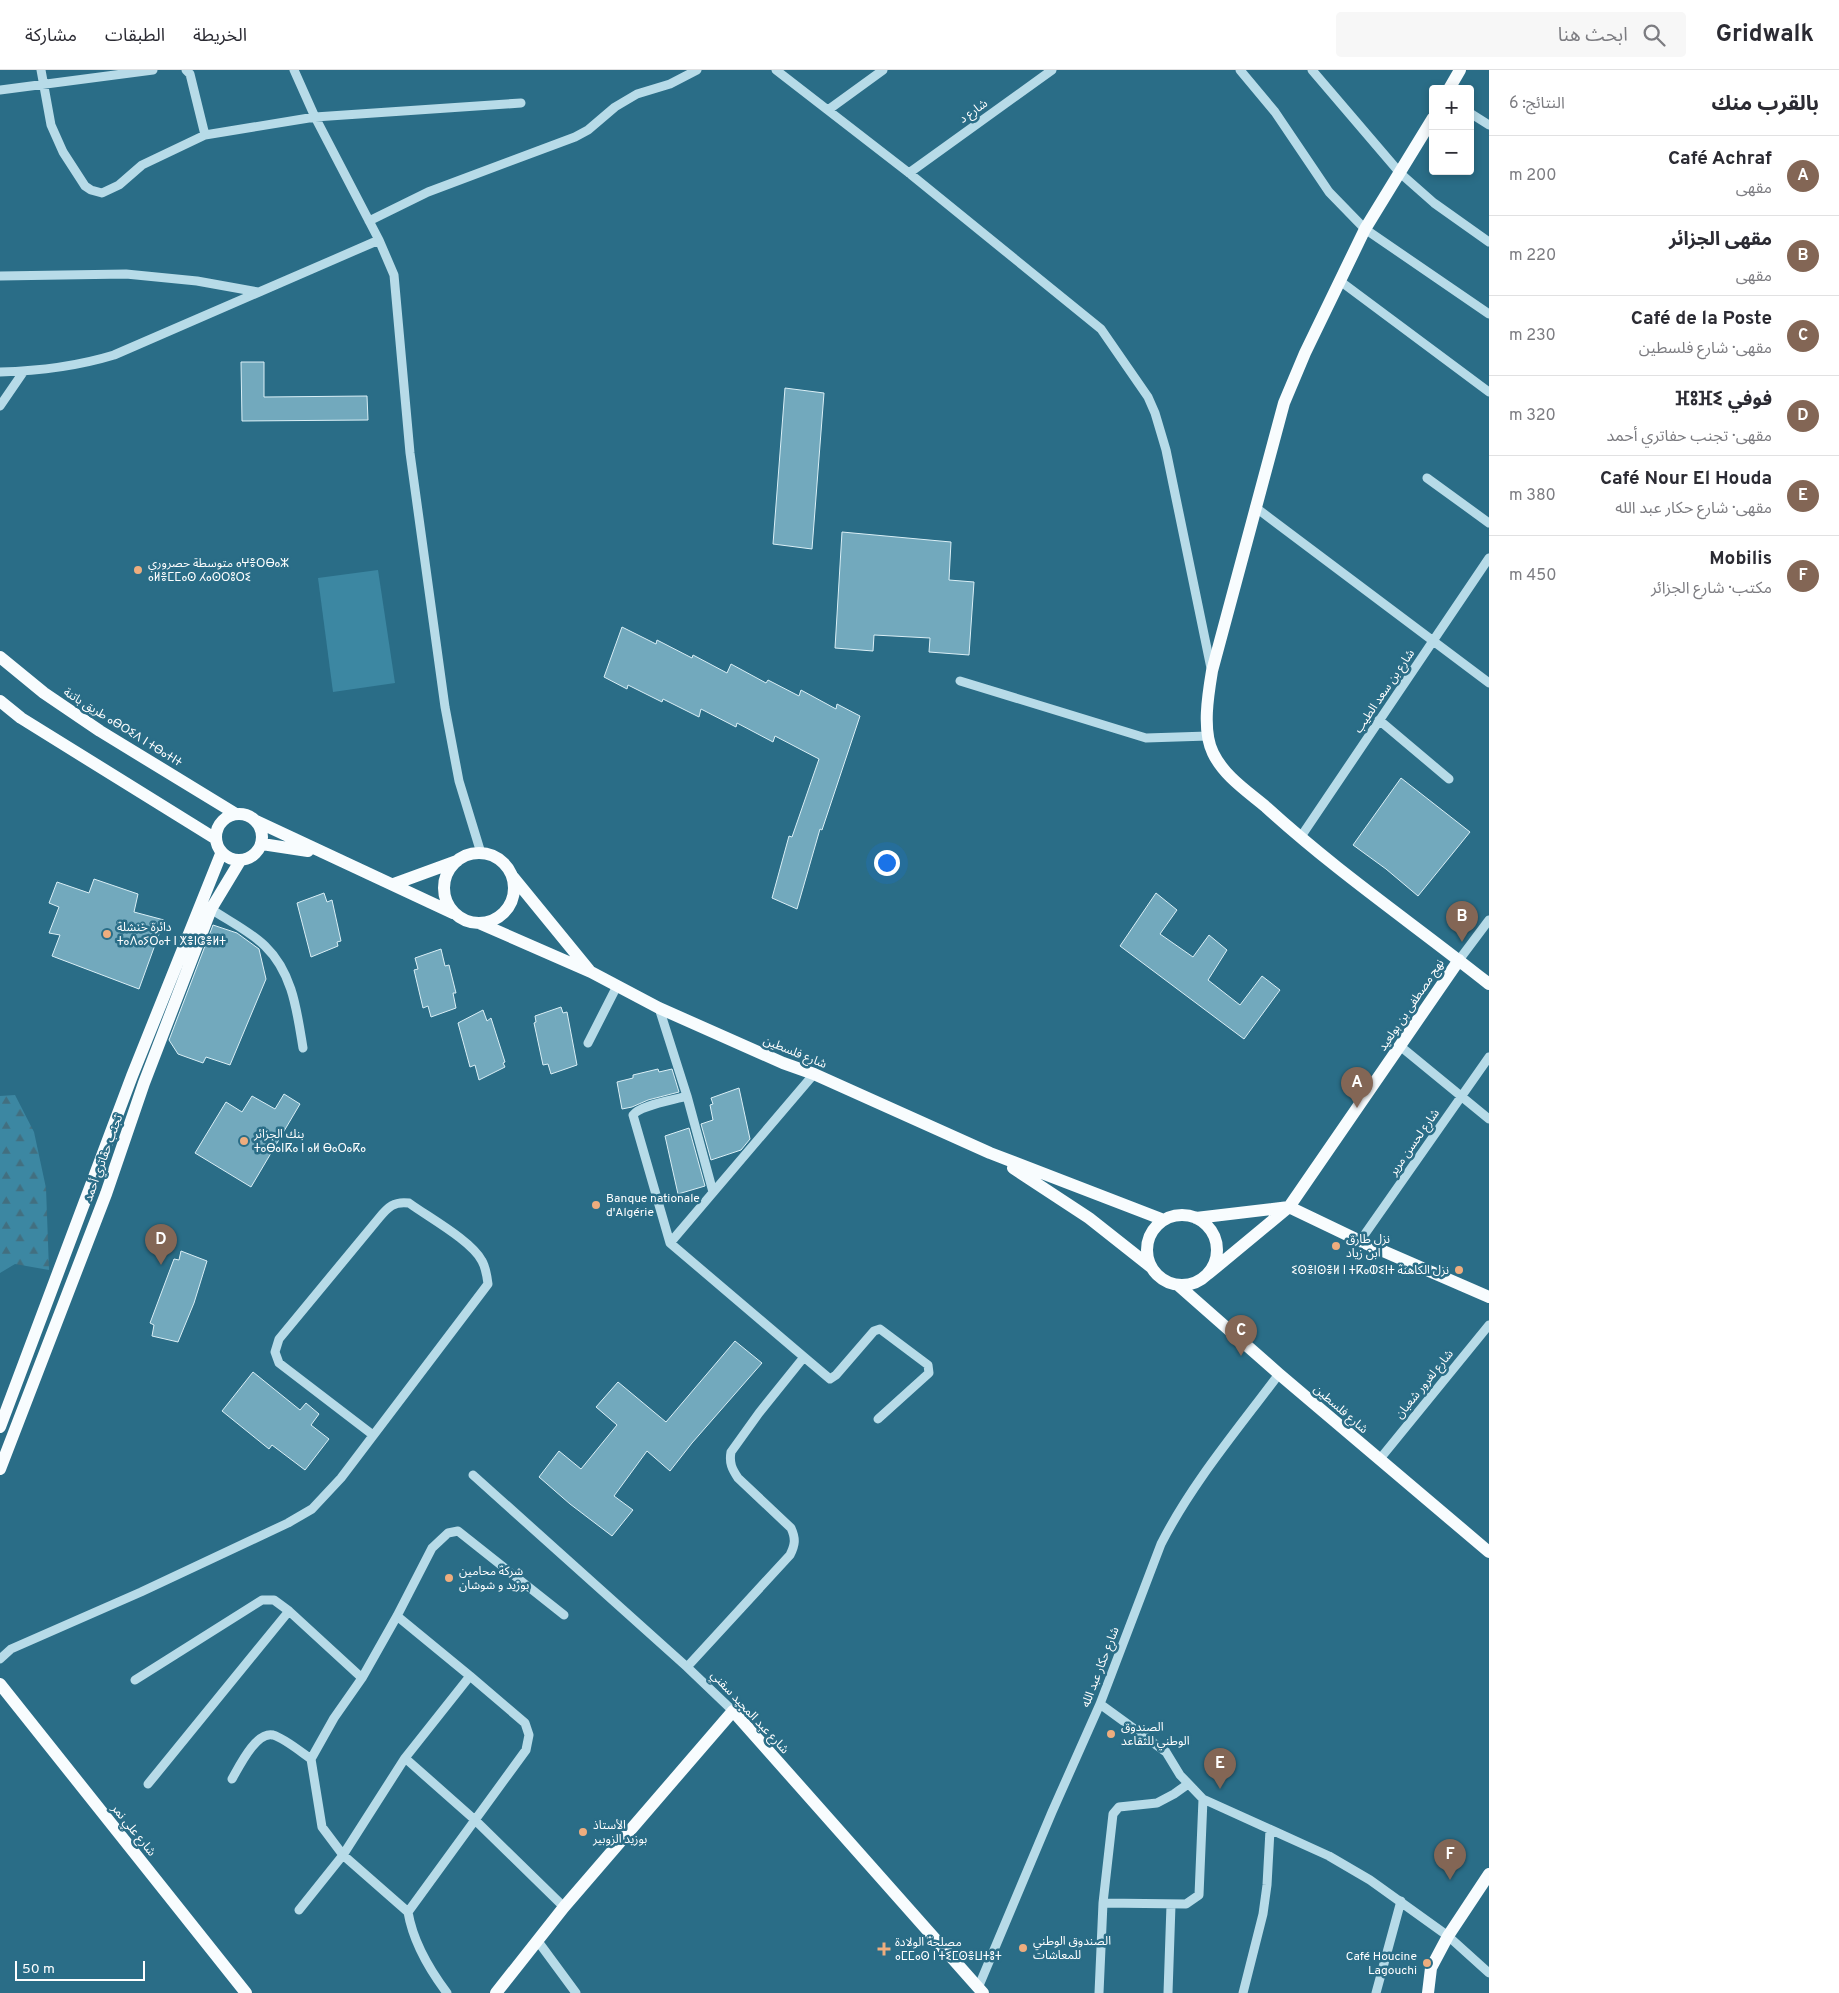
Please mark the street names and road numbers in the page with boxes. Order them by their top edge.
street label: شارع د [956,96,991,128]
street label: شارع بن سعد الطيب [1351,646,1419,737]
street label: طريق باتنة ⴰⴱⵔⵉⴷ ⵏ ⵜⴱⴰⵜⵏⵜ [60,685,185,771]
street label: نهج مصطفى بن بولعيد [1375,956,1449,1055]
street label: شارع فلسطين [761,1033,829,1073]
street label: شارع لحسن مرير [1385,1106,1444,1180]
street label: تجنب حفاتري أحمد [80,1112,128,1204]
street label: شارع لغرور شعبان [1392,1347,1458,1422]
street label: شارع فلسطين [1310,1382,1371,1438]
street label: شارع حكار عبد الله [1078,1625,1124,1710]
street label: شارع عبد المجيد سقني [706,1668,792,1758]
street label: شارع علي نمر [106,1801,159,1860]

